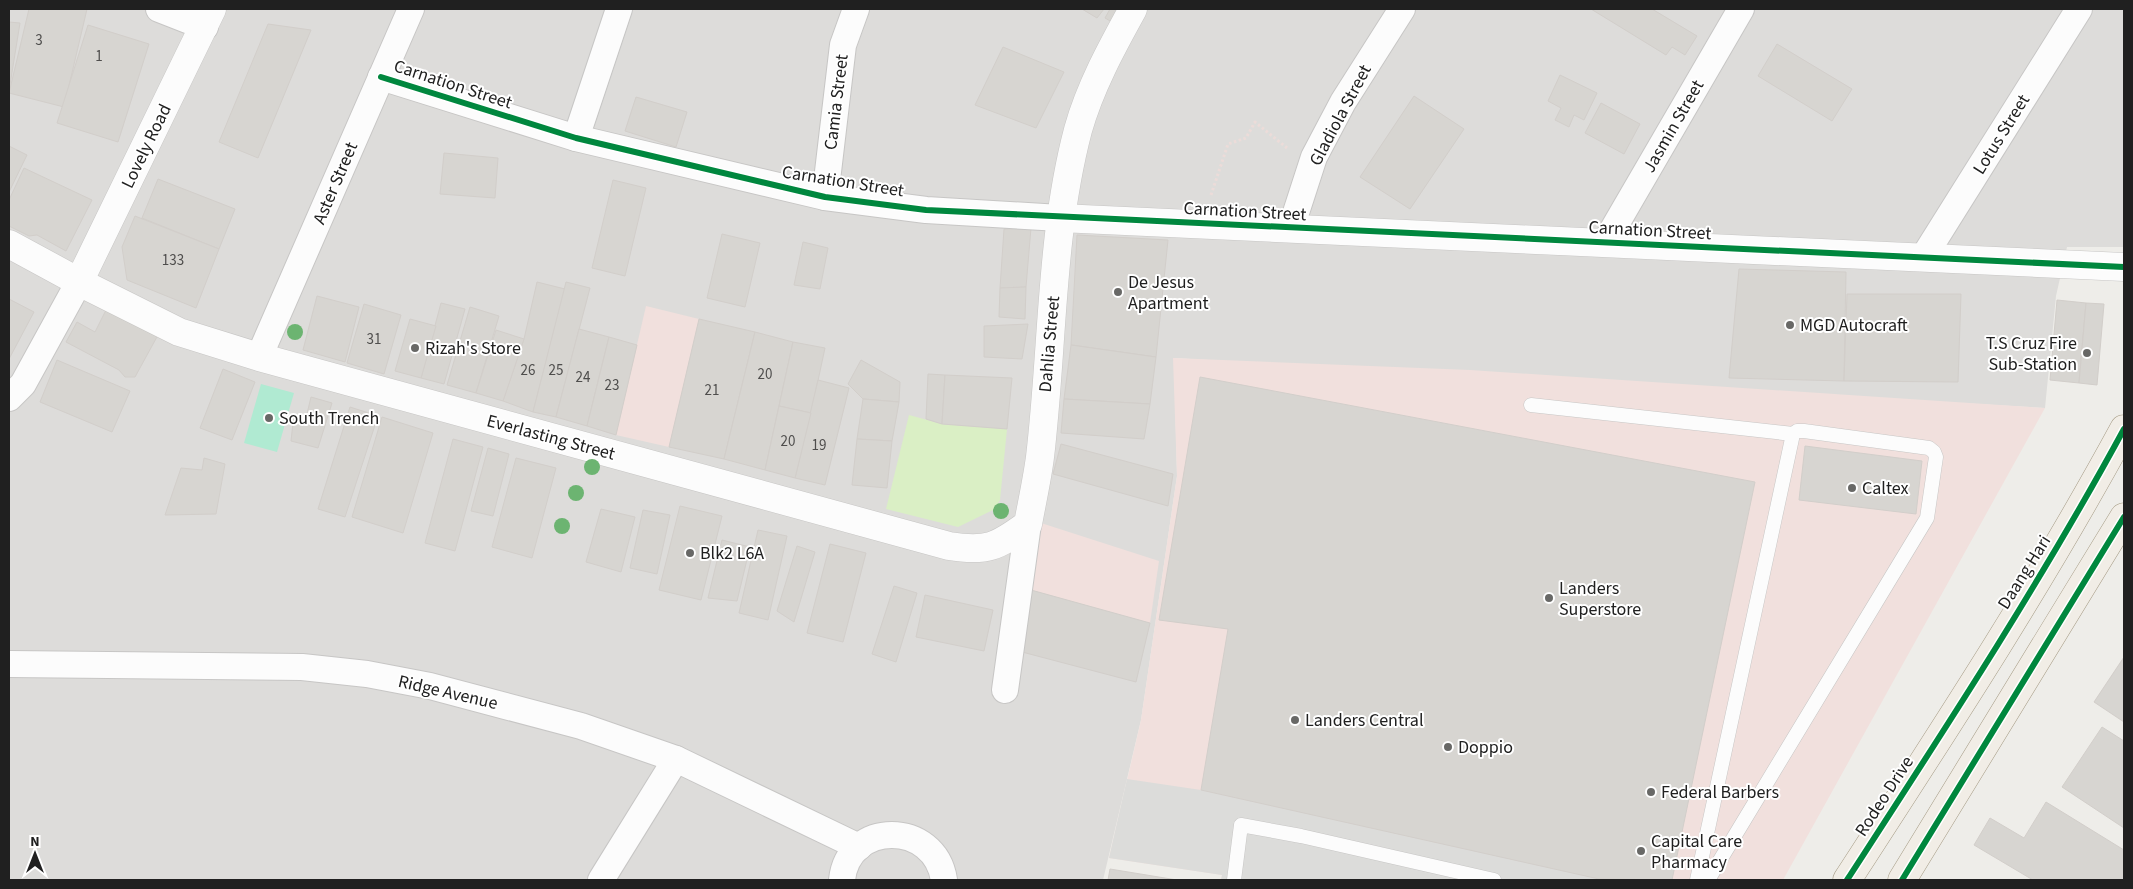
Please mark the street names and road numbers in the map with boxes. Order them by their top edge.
street label: Camia Street [818,53,855,151]
street label: Carnation Street [390,54,515,115]
street label: Gladiola Street [1303,60,1378,170]
street label: Jasmin Street [1637,75,1710,177]
street label: Lotus Street [1967,89,2036,179]
street label: Lovely Road [115,100,178,192]
street label: Aster Street [307,138,364,228]
street label: Carnation Street [780,160,906,203]
street label: Carnation Street [1183,196,1307,227]
street label: Carnation Street [1588,215,1712,246]
street label: Dahlia Street [1033,295,1066,393]
street label: Everlasting Street [484,408,618,467]
street label: Daang Hari [1992,530,2057,614]
street label: Ridge Avenue [396,669,500,716]
street label: Rodeo Drive [1849,751,1920,841]

